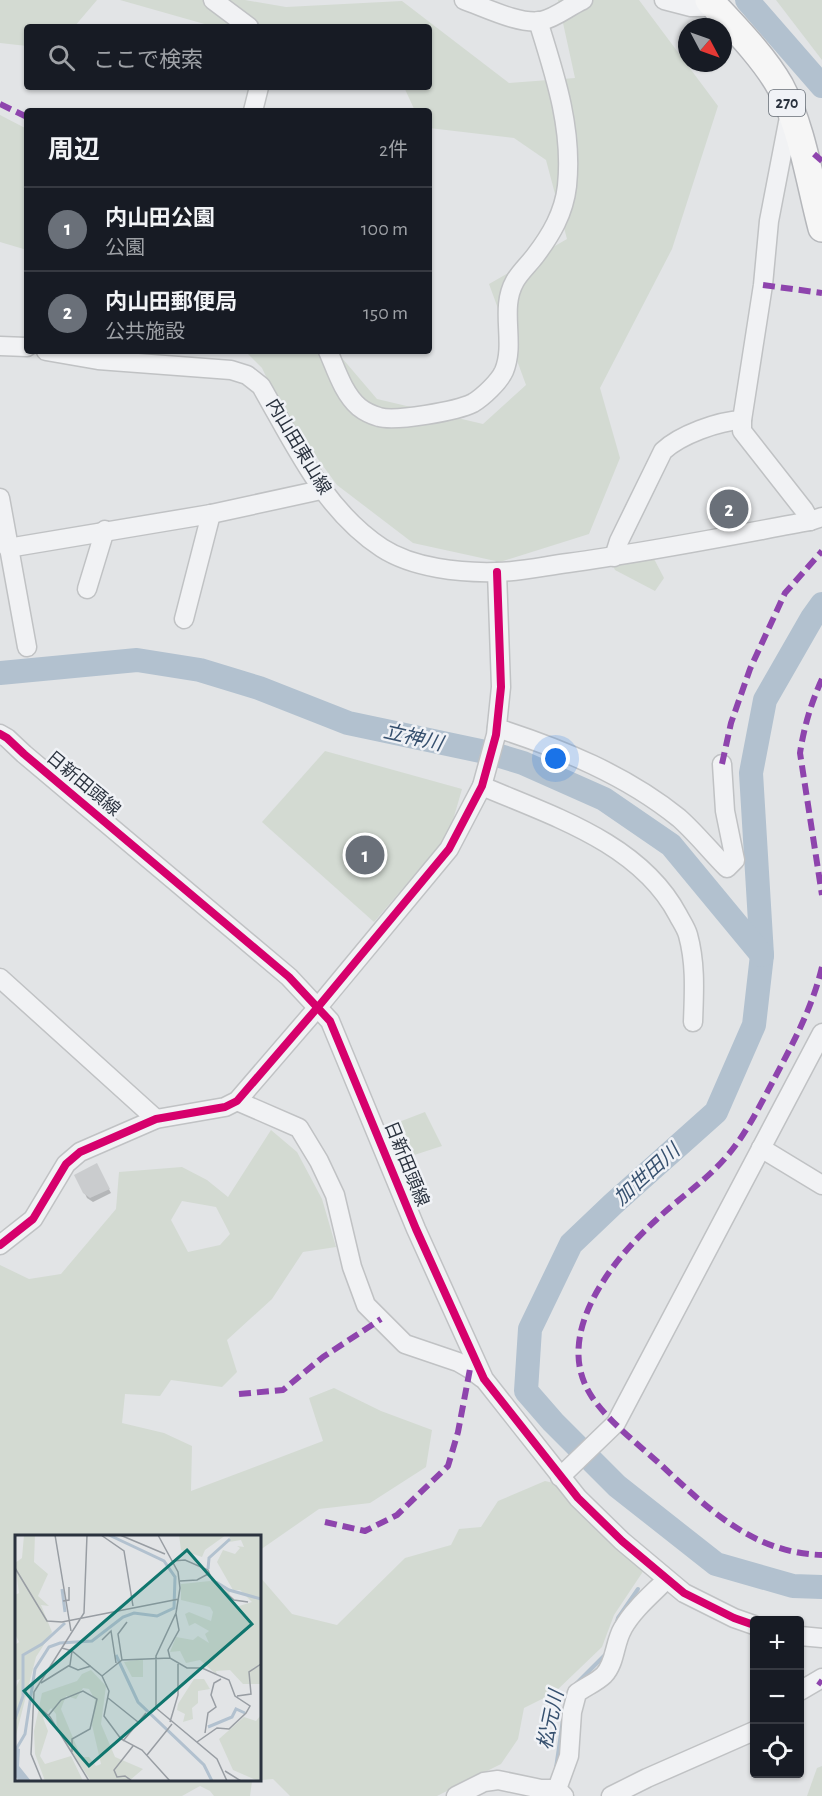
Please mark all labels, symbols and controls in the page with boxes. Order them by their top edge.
north arrow [678,18,732,72]
search box [24,24,432,90]
icon: search [45,41,78,74]
text: ここで検索 [93,49,203,71]
road number: 270 [769,90,805,116]
text: 周辺 [48,137,100,163]
text: 2件 [379,140,408,160]
text: 内山田公園 [105,207,215,229]
text: 1 [64,219,71,239]
text: 100 m [361,219,408,239]
text: 公園 [105,238,145,258]
text: 内山田郵便局 [105,291,237,313]
text: 2 [63,303,72,323]
text: 150 m [363,303,408,323]
text: 公共施設 [105,322,185,342]
street label: 内山田東山線 [262,395,335,498]
pin: 2 [710,486,748,532]
water label: 立神川 [382,721,447,755]
your location [541,744,570,773]
street label: 日新田頭線 [43,747,125,820]
pin: 1 [346,832,385,878]
street label: 日新田頭線 [381,1118,433,1209]
water label: 加世田川 [610,1139,685,1209]
inset map [15,1535,261,1781]
map controls [750,1616,804,1778]
button: + [750,1616,804,1670]
button: − [750,1670,804,1724]
water label: 松元川 [534,1686,567,1751]
button: locate [750,1724,804,1778]

